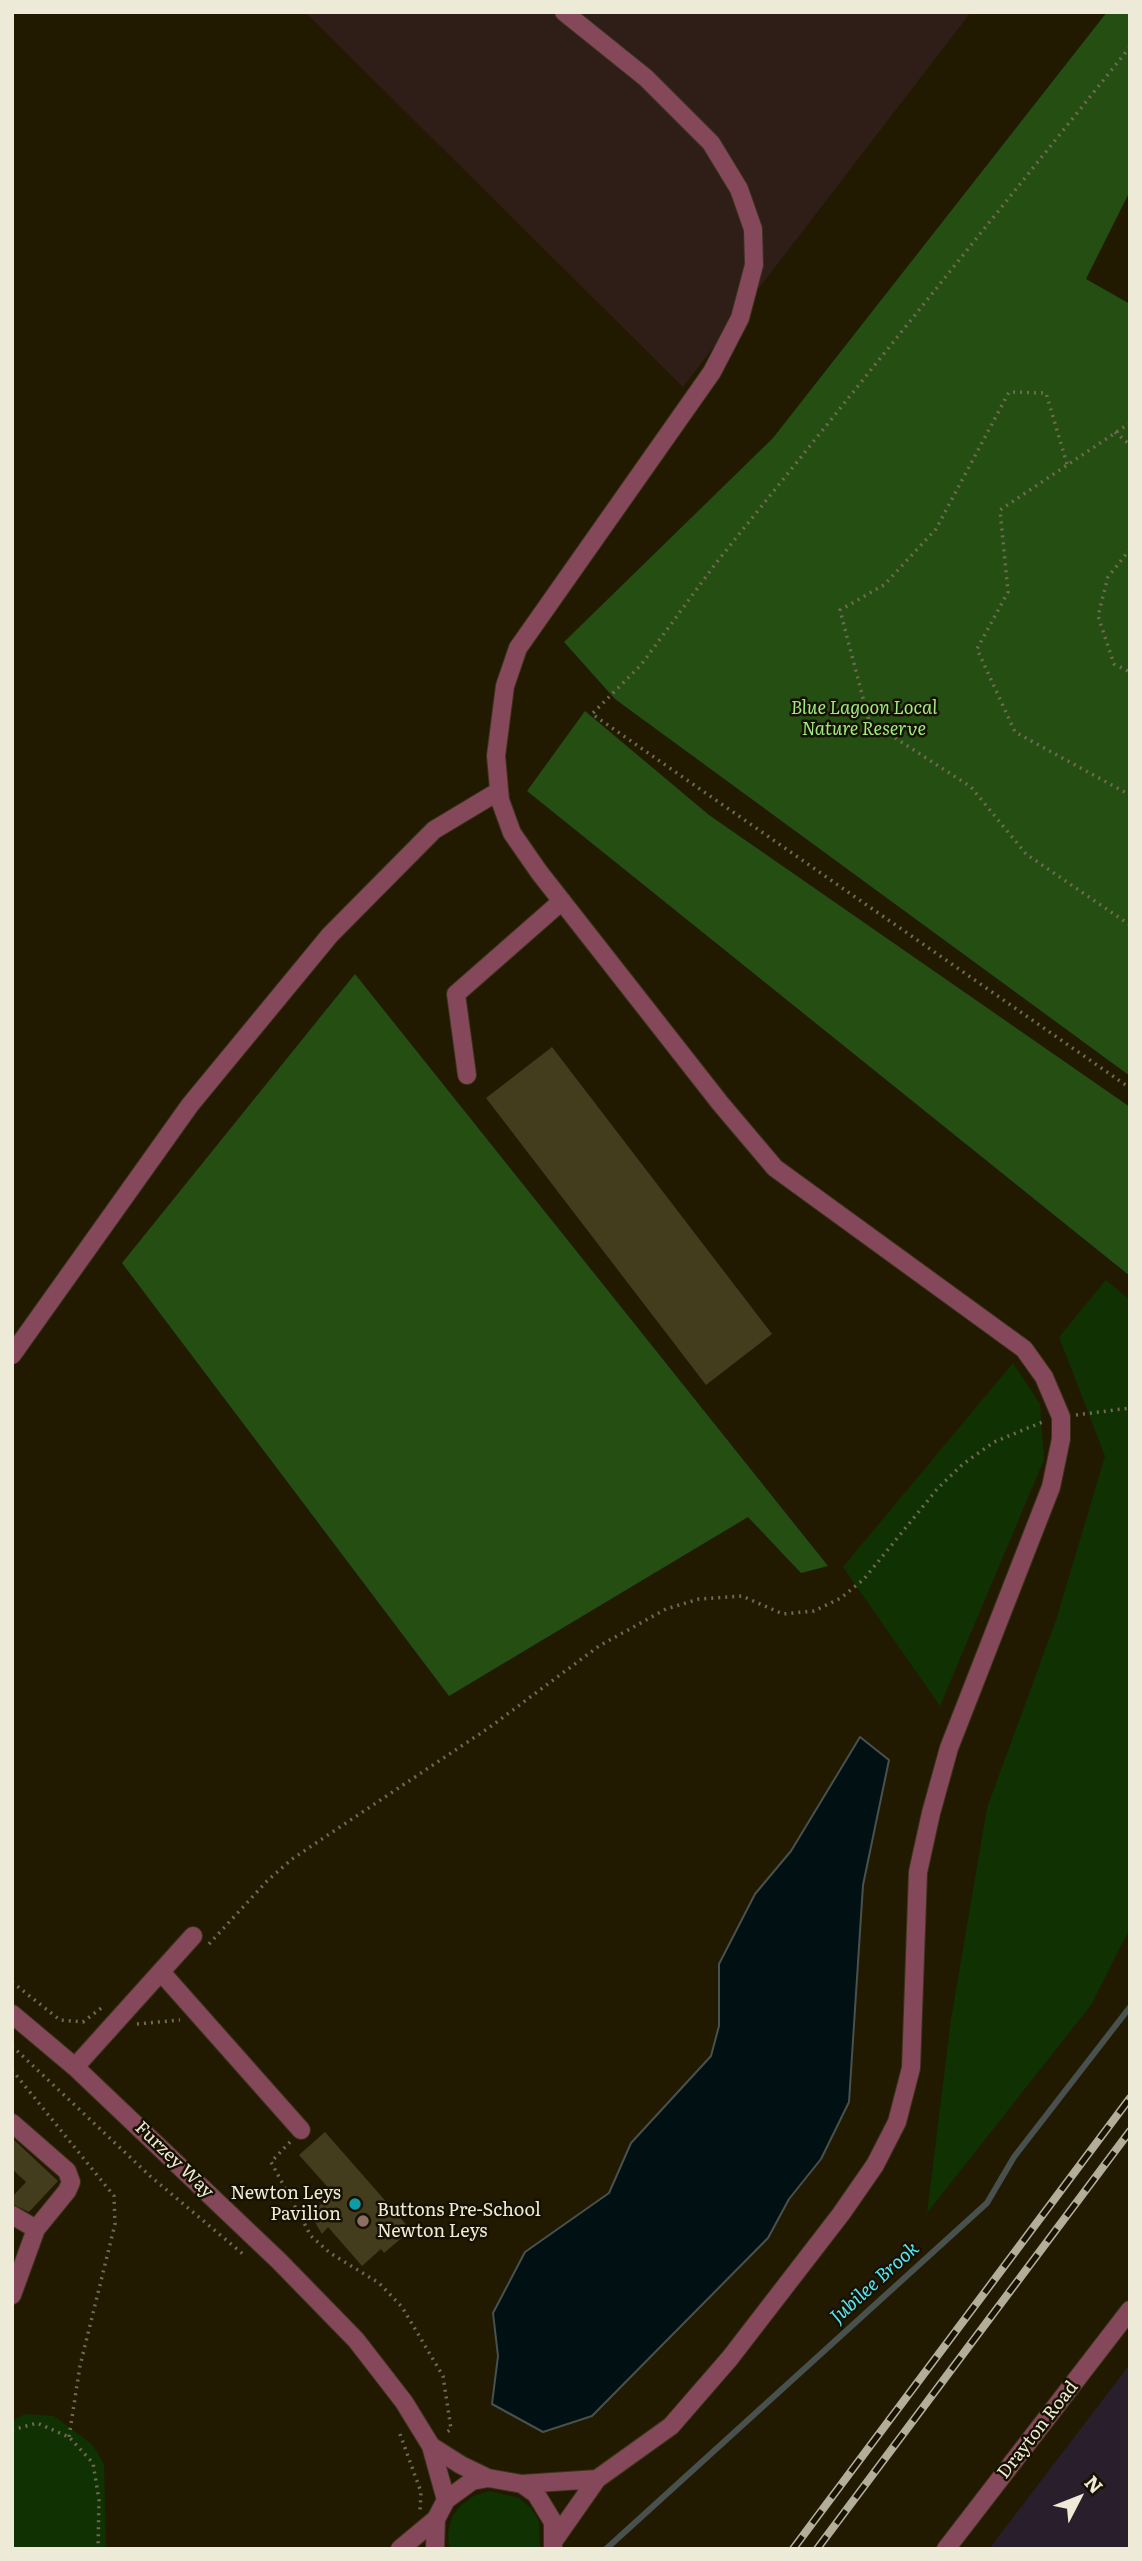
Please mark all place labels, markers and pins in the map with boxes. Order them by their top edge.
place label: Newton Leys Pavilion [231,2183,341,2226]
marker: Newton Leys Pavilion [347,2196,363,2212]
place label: Buttons Pre-School Newton Leys [377,2200,541,2242]
marker: Buttons Pre-School Newton Leys [355,2213,371,2229]

